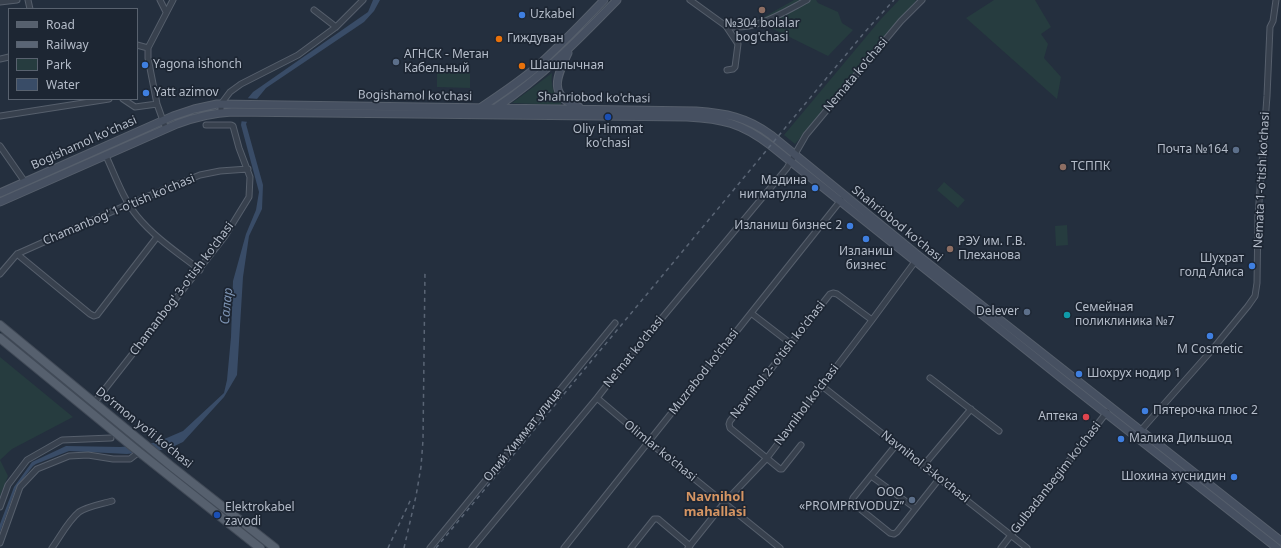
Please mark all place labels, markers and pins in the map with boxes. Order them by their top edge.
marker: №304 bolalar bog'chasi [757,5,767,15]
place label: Uzkabel [530,8,575,22]
marker: Uzkabel [517,10,527,20]
place label: №304 bolalar bog'chasi [724,17,800,45]
place label: Гиждуван [507,32,564,46]
marker: Гиждуван [494,34,504,44]
place label: АГНСК - Метан Кабельный [404,48,489,76]
marker: АГНСК - Метан Кабельный [391,57,401,67]
place label: Yagona ishonch [153,58,242,72]
place label: Шашлычная [530,59,604,73]
marker: Yagona ishonch [140,60,150,70]
marker: Шашлычная [517,61,527,71]
place label: Yatt azimov [154,86,219,100]
marker: Yatt azimov [141,88,151,98]
marker: Oliy Himmat ko'chasi [603,112,613,122]
place label: Oliy Himmat ko'chasi [573,123,643,151]
place label: Почта №164 [1157,143,1228,157]
marker: Почта №164 [1231,145,1241,155]
place label: ТСППК [1071,160,1110,174]
marker: ТСППК [1058,162,1068,172]
place label: Мадина нигматулла [739,174,807,202]
marker: Мадина нигматулла [810,183,820,193]
place label: Изланиш бизнес 2 [734,219,842,233]
marker: Изланиш бизнес 2 [845,221,855,231]
marker: Изланиш бизнес [861,234,871,244]
place label: РЭУ им. Г.В. Плеханова [958,235,1026,263]
marker: РЭУ им. Г.В. Плеханова [945,244,955,254]
place label: Изланиш бизнес [839,245,893,273]
place label: Шухрат голд Алиса [1180,252,1244,280]
marker: Шухрат голд Алиса [1247,261,1257,271]
place label: Cемейная поликлиника №7 [1075,301,1175,329]
place label: Delever [976,305,1019,319]
marker: Delever [1022,307,1032,317]
marker: Cемейная поликлиника №7 [1062,310,1072,320]
marker: M Cosmetic [1205,331,1215,341]
place label: M Cosmetic [1177,343,1243,357]
place label: Шохрух нодир 1 [1087,367,1181,381]
marker: Шохрух нодир 1 [1074,369,1084,379]
place label: Пятерочка плюс 2 [1153,404,1258,418]
marker: Пятерочка плюс 2 [1140,406,1150,416]
place label: Аптека [1038,410,1078,424]
marker: Аптека [1081,412,1091,422]
place label: Малика Дильшод [1129,432,1232,446]
marker: Малика Дильшод [1116,434,1126,444]
place label: Шохина хуснидин [1121,470,1226,484]
marker: Шохина хуснидин [1229,472,1239,482]
place label: ООО «PROMPRIVODUZ” [799,486,904,514]
marker: ООО «PROMPRIVODUZ” [907,495,917,505]
place label: Elektrokabel zavodi [225,501,295,529]
marker: Elektrokabel zavodi [212,510,222,520]

